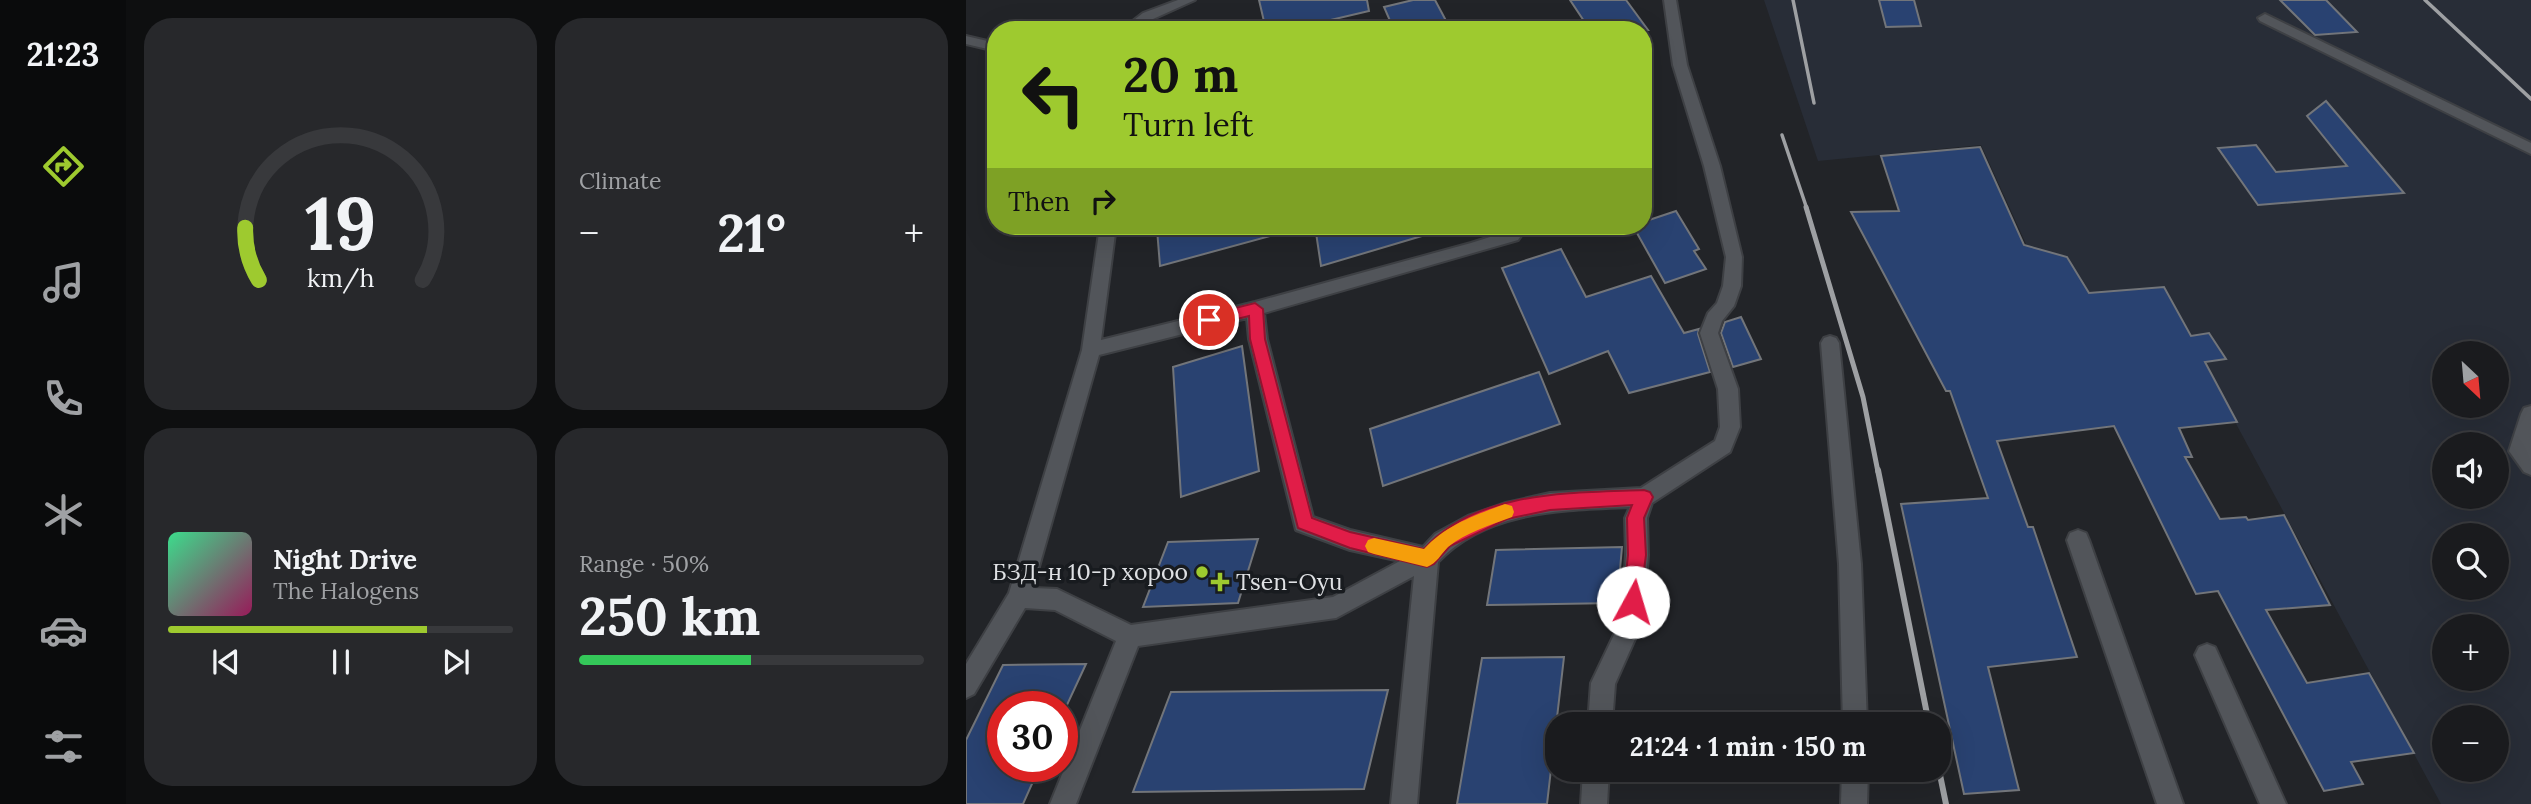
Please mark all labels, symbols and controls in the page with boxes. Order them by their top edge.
text: 21:23 [26,34,100,75]
text: 20 m [1123,43,1238,105]
icon: left [1008,49,1099,140]
text: Turn left [1123,104,1253,145]
icon: directions [39,142,88,191]
text: Climate [579,166,661,195]
text: 19 [305,177,376,270]
icon: right [1084,182,1122,220]
text: Then [1008,185,1070,218]
text: 21° [717,200,786,266]
text: − [579,209,599,257]
text: + [904,209,924,257]
icon: music [39,258,88,307]
text: km/h [307,262,374,294]
pin [1179,290,1239,350]
icon: arrive [1190,301,1228,339]
north arrow [2432,341,2510,418]
map controls [2432,341,2509,782]
icon: phone [39,374,88,423]
button: sound [2432,432,2509,509]
icon: climate [39,490,88,539]
button: search [2432,523,2509,600]
text: Night Drive [273,543,417,576]
text: Range · 50% [579,549,709,578]
place label: БЗД-н 10-р хороо [992,557,1188,586]
marker: БЗД-н 10-р хороо [1194,564,1210,580]
position arrow [1596,565,1670,639]
place label: Tsen-Oyu [1236,567,1343,596]
marker: Tsen-Oyu [1210,572,1230,592]
text: The Halogens [273,576,419,605]
text: 250 km [579,583,760,649]
icon: car [39,606,88,655]
button: + [2432,614,2509,691]
icon: previous [207,643,245,681]
icon: pause [322,643,360,681]
icon: next [437,643,475,681]
speed limit sign: 30 [987,691,1078,782]
button: − [2432,705,2509,782]
icon: filters [39,722,88,771]
text: 21:24 · 1 min · 150 m [1630,730,1866,763]

